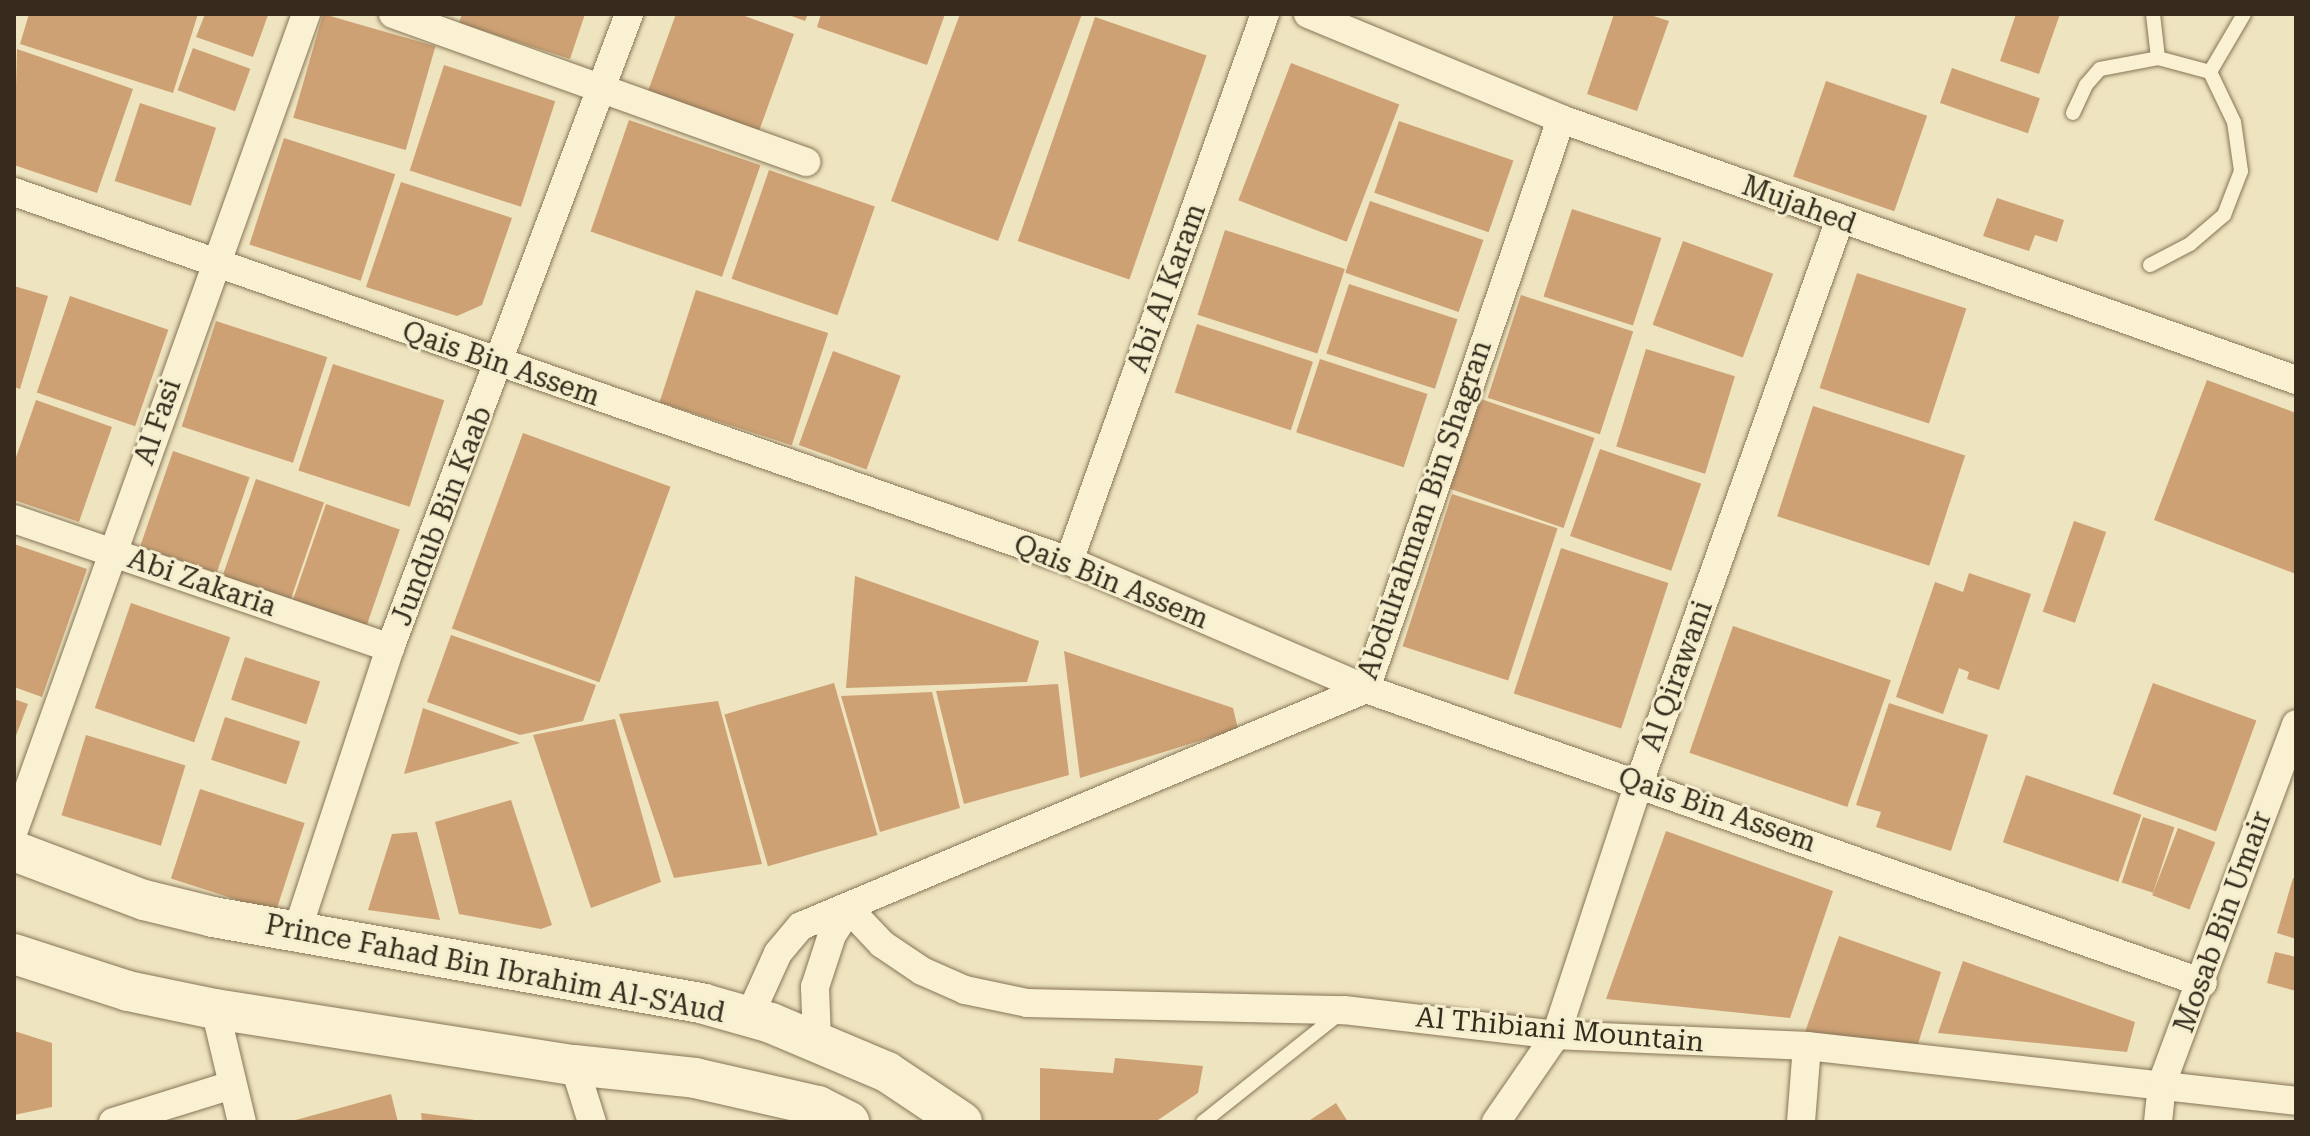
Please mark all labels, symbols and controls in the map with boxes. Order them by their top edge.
street label: Mujahed [1737,169,1861,241]
street label: Abi Al Karam [1121,199,1213,377]
street label: Qais Bin Assem [398,314,604,414]
street label: Abdulrahman Bin Shagran [1351,336,1499,684]
street label: Al Fasi [128,375,188,469]
street label: Jundub Bin Kaab [385,401,499,631]
street label: Qais Bin Assem [1009,528,1213,636]
street label: Abi Zakaria [123,542,281,624]
street label: Al Qirawani [1634,596,1720,756]
street label: Qais Bin Assem [1614,760,1820,860]
street label: Mosab Bin Umair [2167,807,2279,1037]
street label: Prince Fahad Bin Ibrahim Al-S'Aud [262,908,728,1030]
street label: Al Thibiani Mountain [1414,1001,1706,1059]

